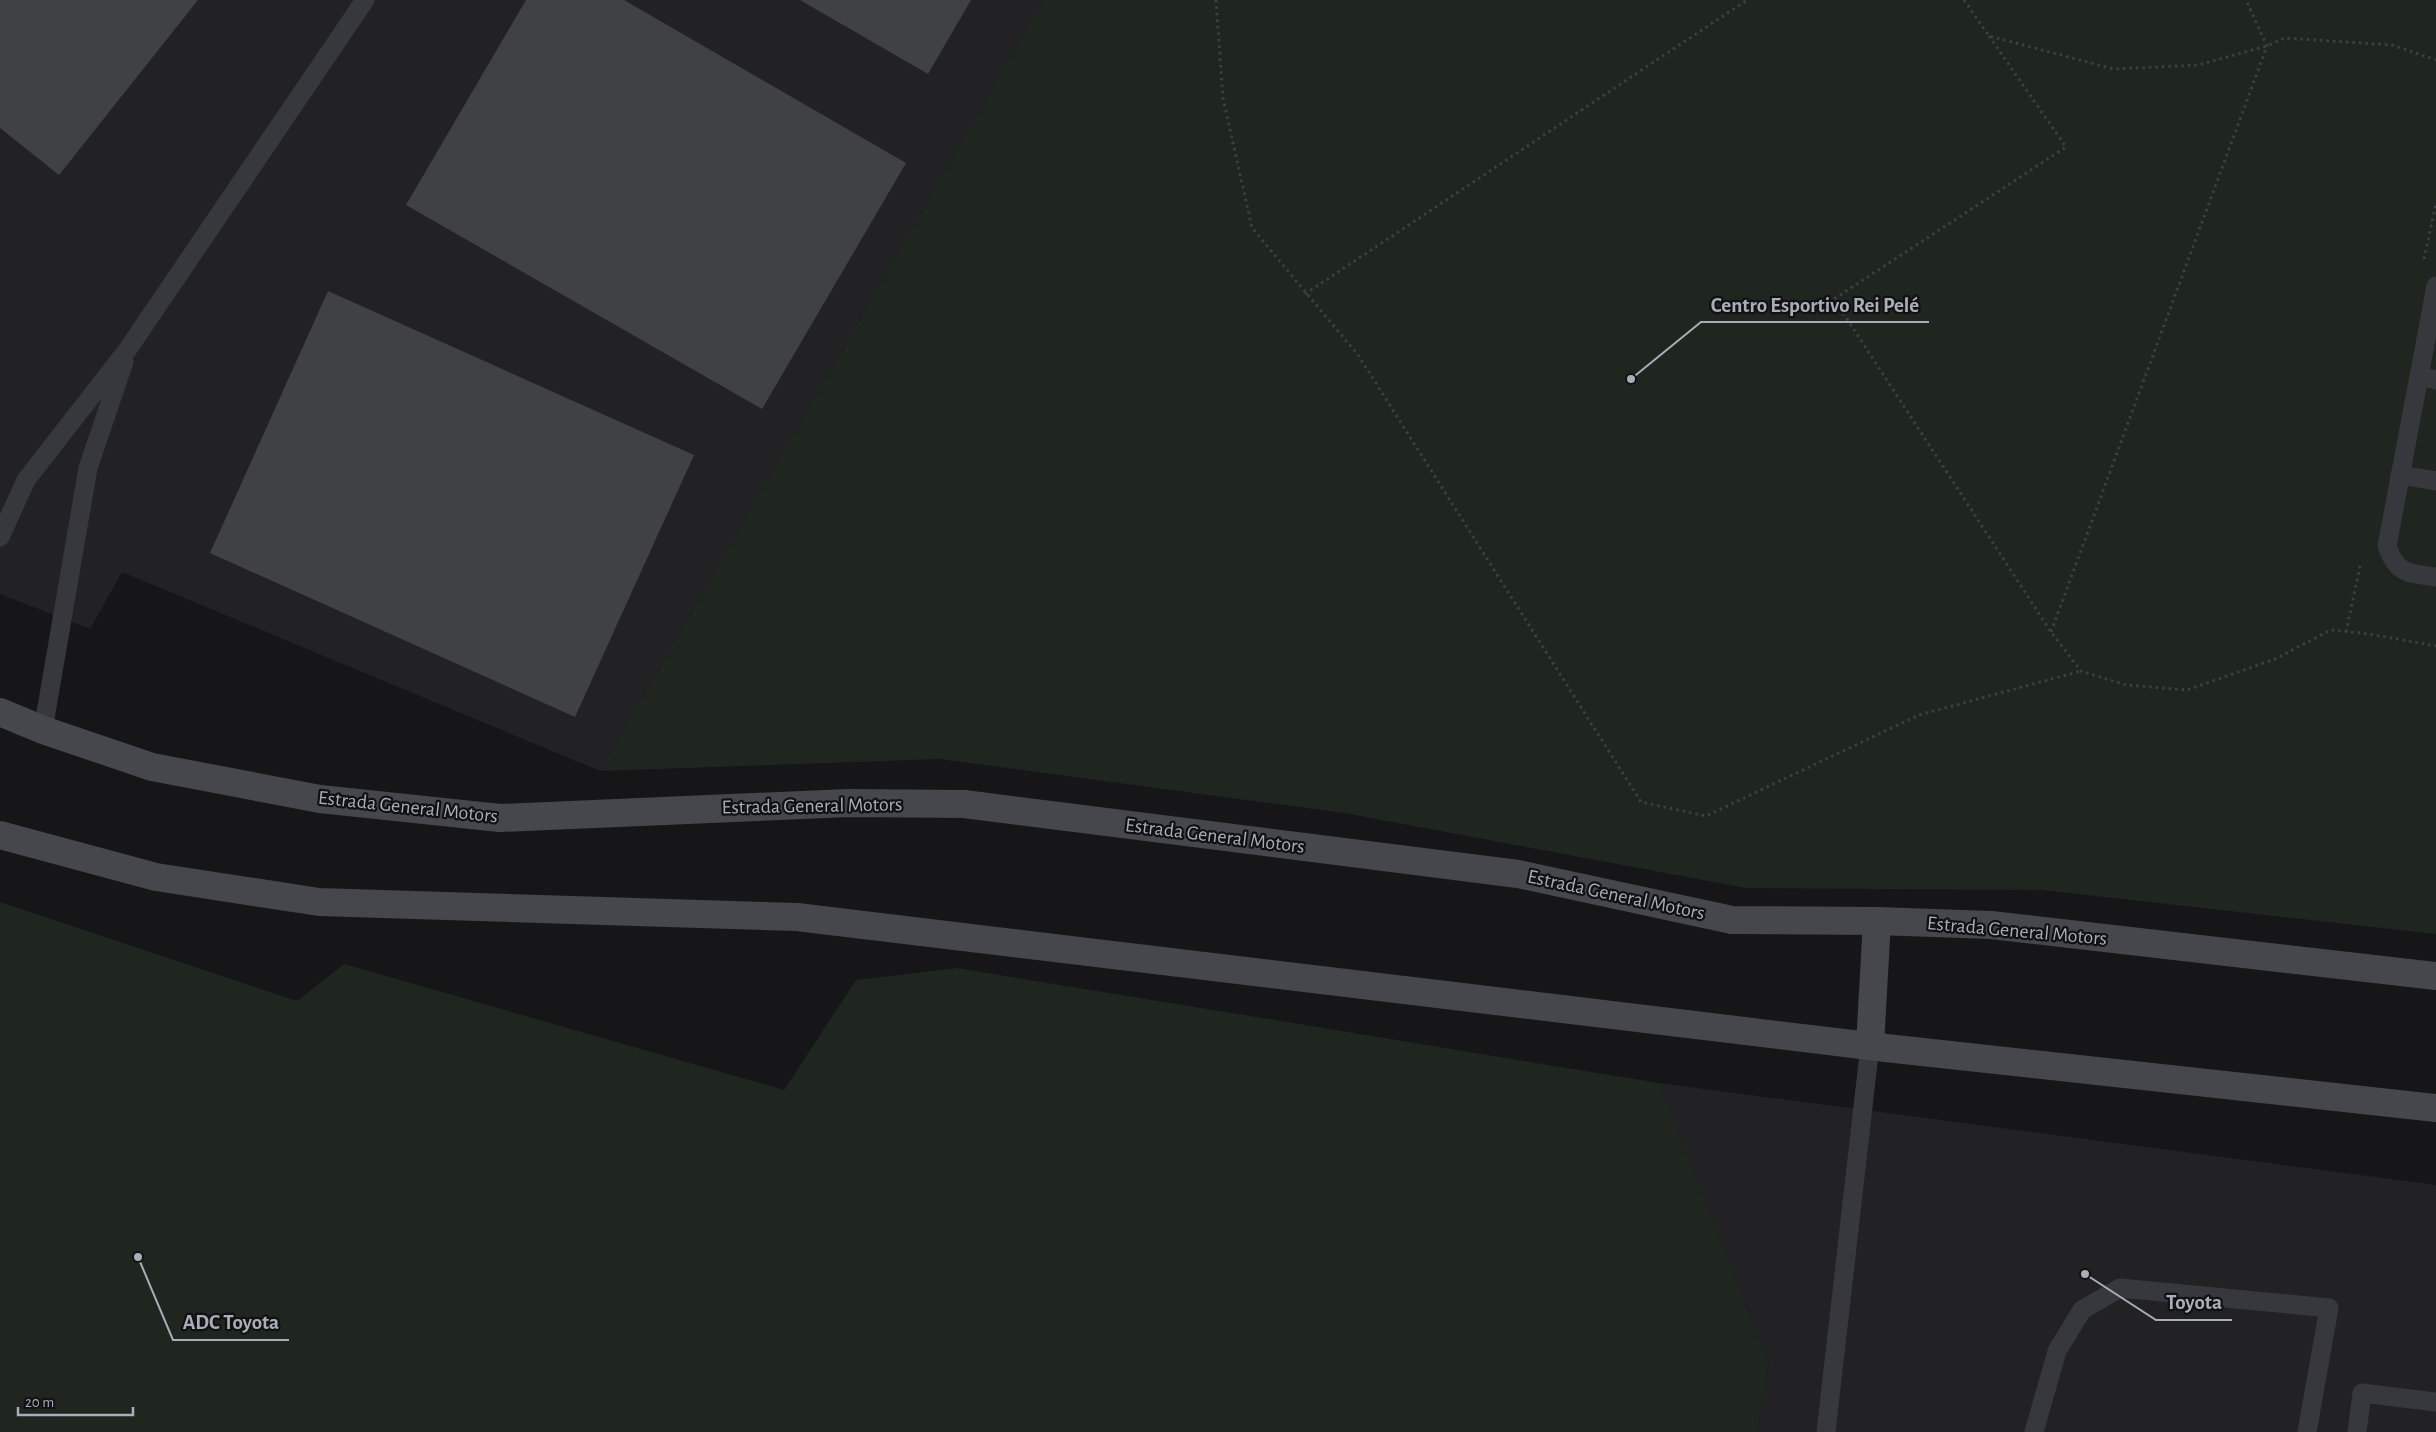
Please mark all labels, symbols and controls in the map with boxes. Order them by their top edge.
callout: Centro Esportivo Rei Pelé [1701,286,1929,322]
text: Centro Esportivo Rei Pelé [1711,295,1919,316]
street label: Estrada General Motors [317,788,499,826]
street label: Estrada General Motors [721,794,903,818]
street label: Estrada General Motors [1124,815,1306,857]
street label: Estrada General Motors [1526,866,1706,924]
street label: Estrada General Motors [1926,913,2108,949]
callout: Toyota [2156,1284,2232,1320]
text: Toyota [2166,1292,2222,1313]
callout: ADC Toyota [173,1304,289,1340]
text: ADC Toyota [183,1312,279,1333]
scale bar [18,1384,132,1416]
text: 20 m [25,1395,54,1410]

